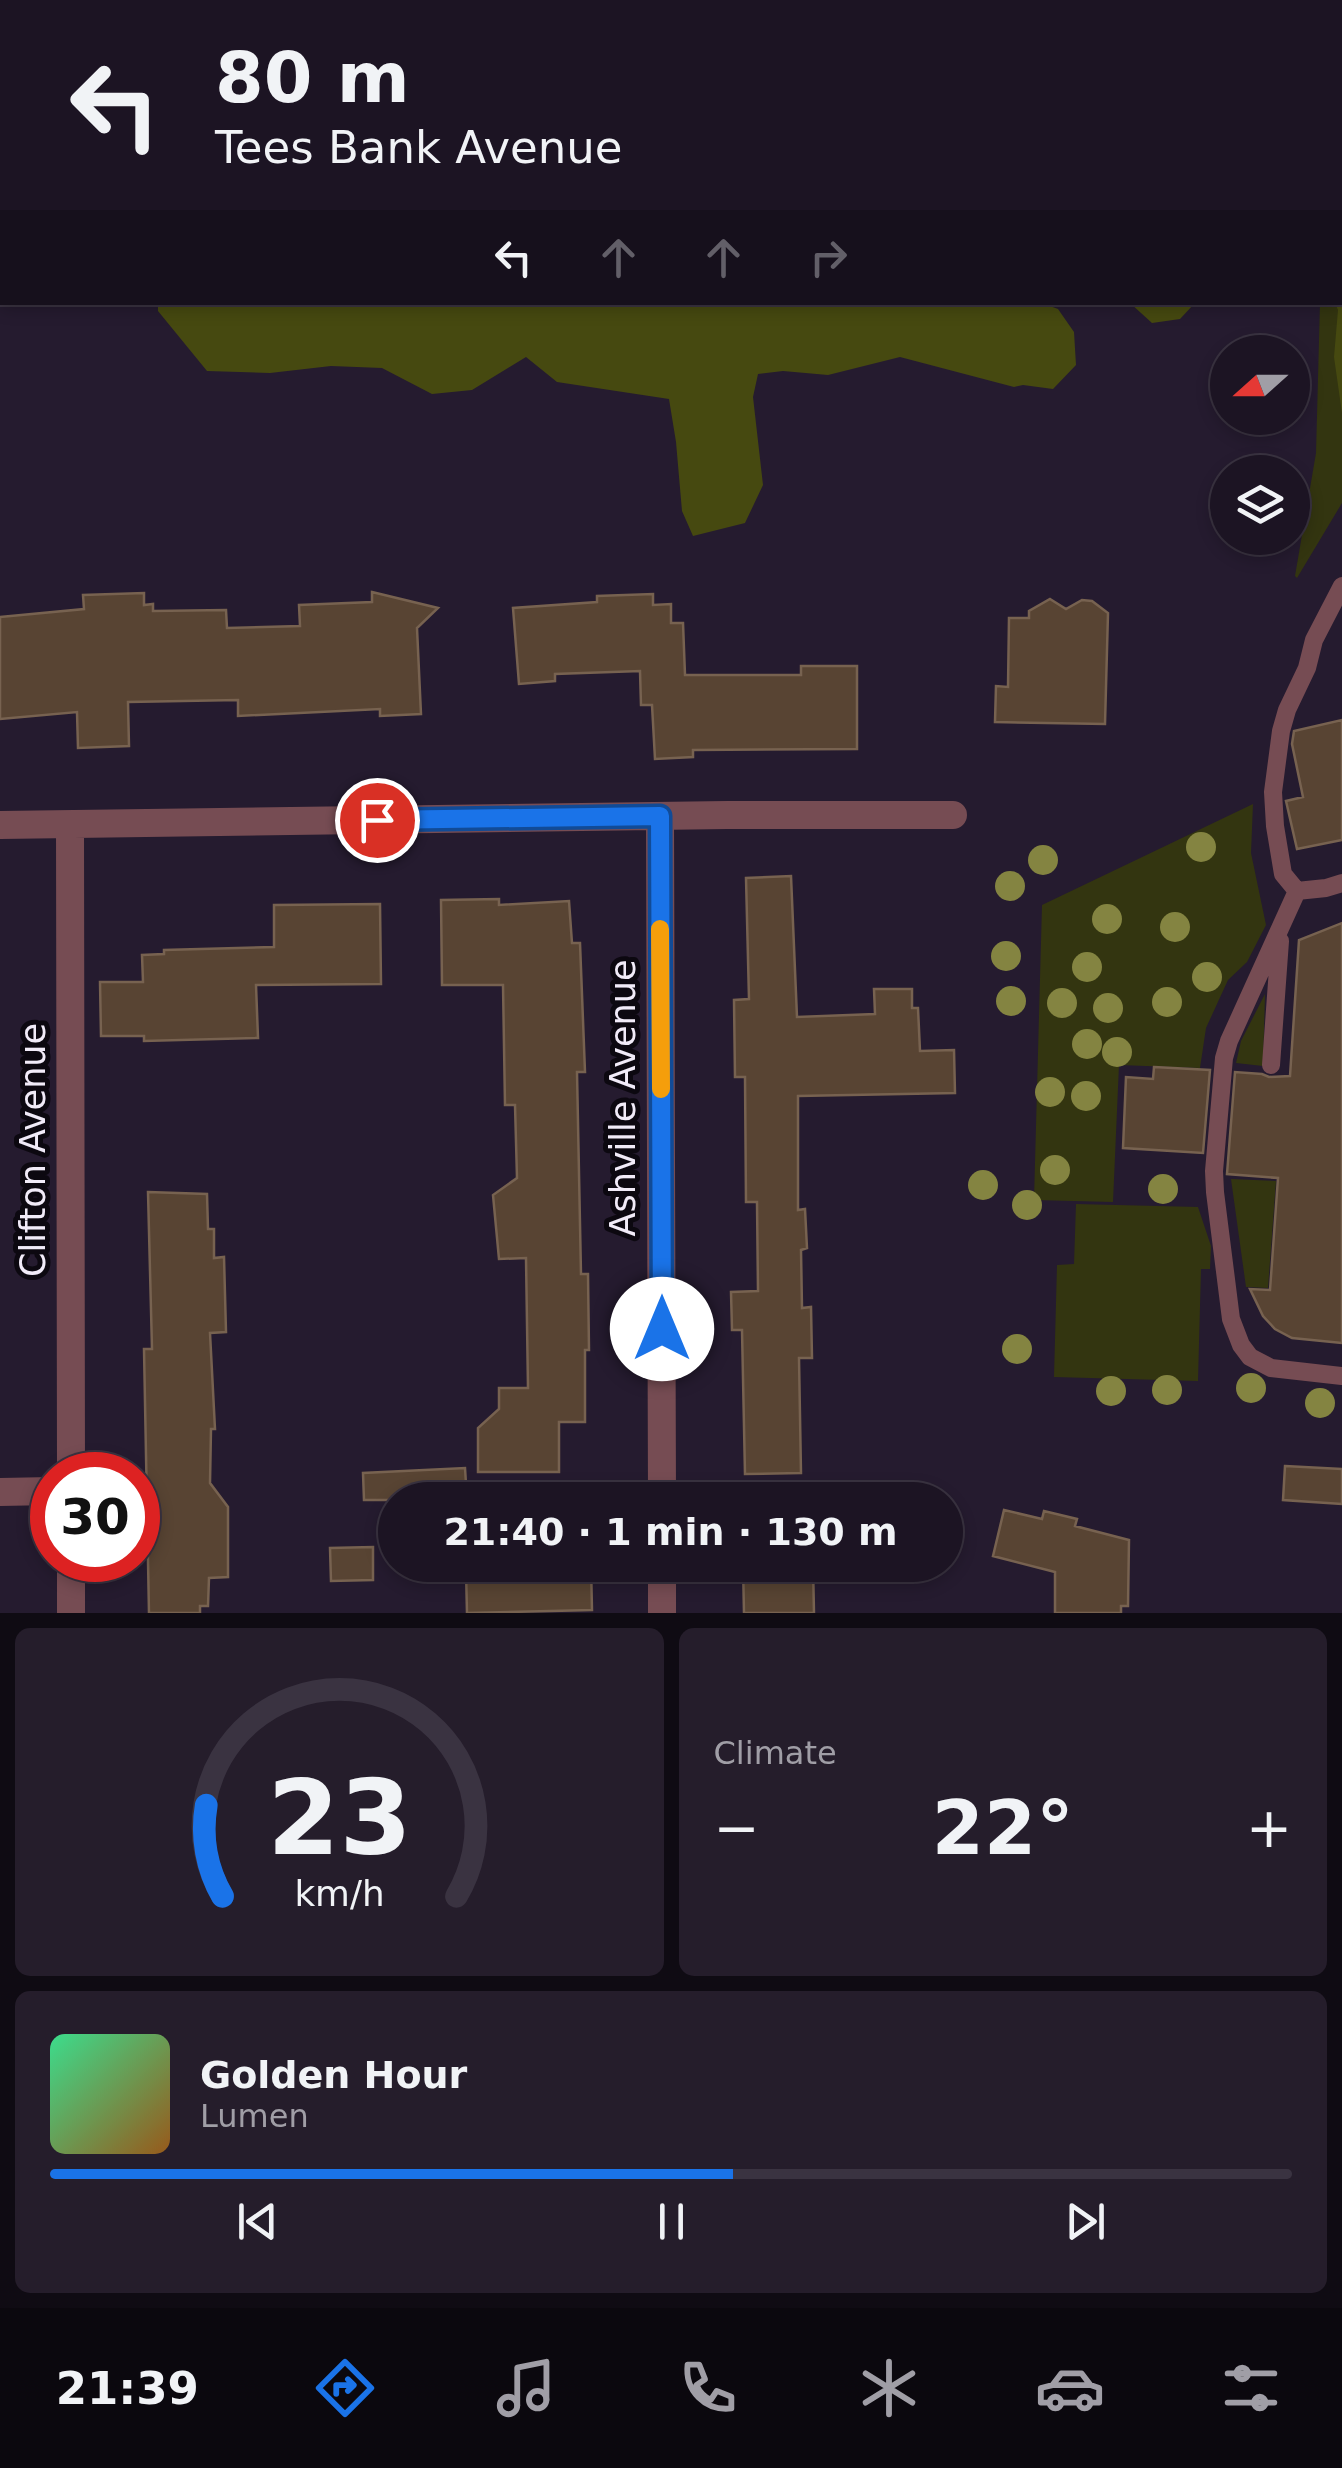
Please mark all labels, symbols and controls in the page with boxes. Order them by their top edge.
text: 80 m [215,37,410,119]
icon: left [50,40,180,170]
text: Tees Bank Avenue [215,121,622,174]
icon: left [486,230,541,285]
icon: ahead [591,230,646,285]
icon: ahead [696,230,751,285]
icon: right [801,230,856,285]
north arrow [1210,335,1310,435]
map controls [1210,335,1310,555]
button: layers [1210,455,1310,555]
pin [335,778,420,863]
icon: arrive [350,793,405,848]
street label: Ashville Avenue [603,960,643,1236]
street label: Clifton Avenue [13,1023,53,1277]
position arrow [610,1277,714,1381]
speed limit sign: 30 [30,1452,160,1582]
text: 21:40 · 1 min · 130 m [443,1510,898,1554]
text: Climate [714,1734,837,1772]
text: 23 [267,1757,412,1879]
text: 22° [932,1784,1074,1872]
text: − [714,1796,760,1860]
text: + [1246,1796,1292,1860]
text: km/h [294,1873,384,1914]
text: Golden Hour [200,2053,467,2097]
text: Lumen [200,2097,309,2135]
icon: previous [230,2194,285,2249]
icon: pause [644,2194,699,2249]
icon: next [1058,2194,1113,2249]
icon: directions [310,2353,380,2423]
icon: music [491,2353,561,2423]
icon: phone [673,2353,743,2423]
icon: climate [854,2353,924,2423]
icon: car [1035,2353,1105,2423]
icon: filters [1216,2353,1286,2423]
text: 21:39 [56,2362,199,2415]

